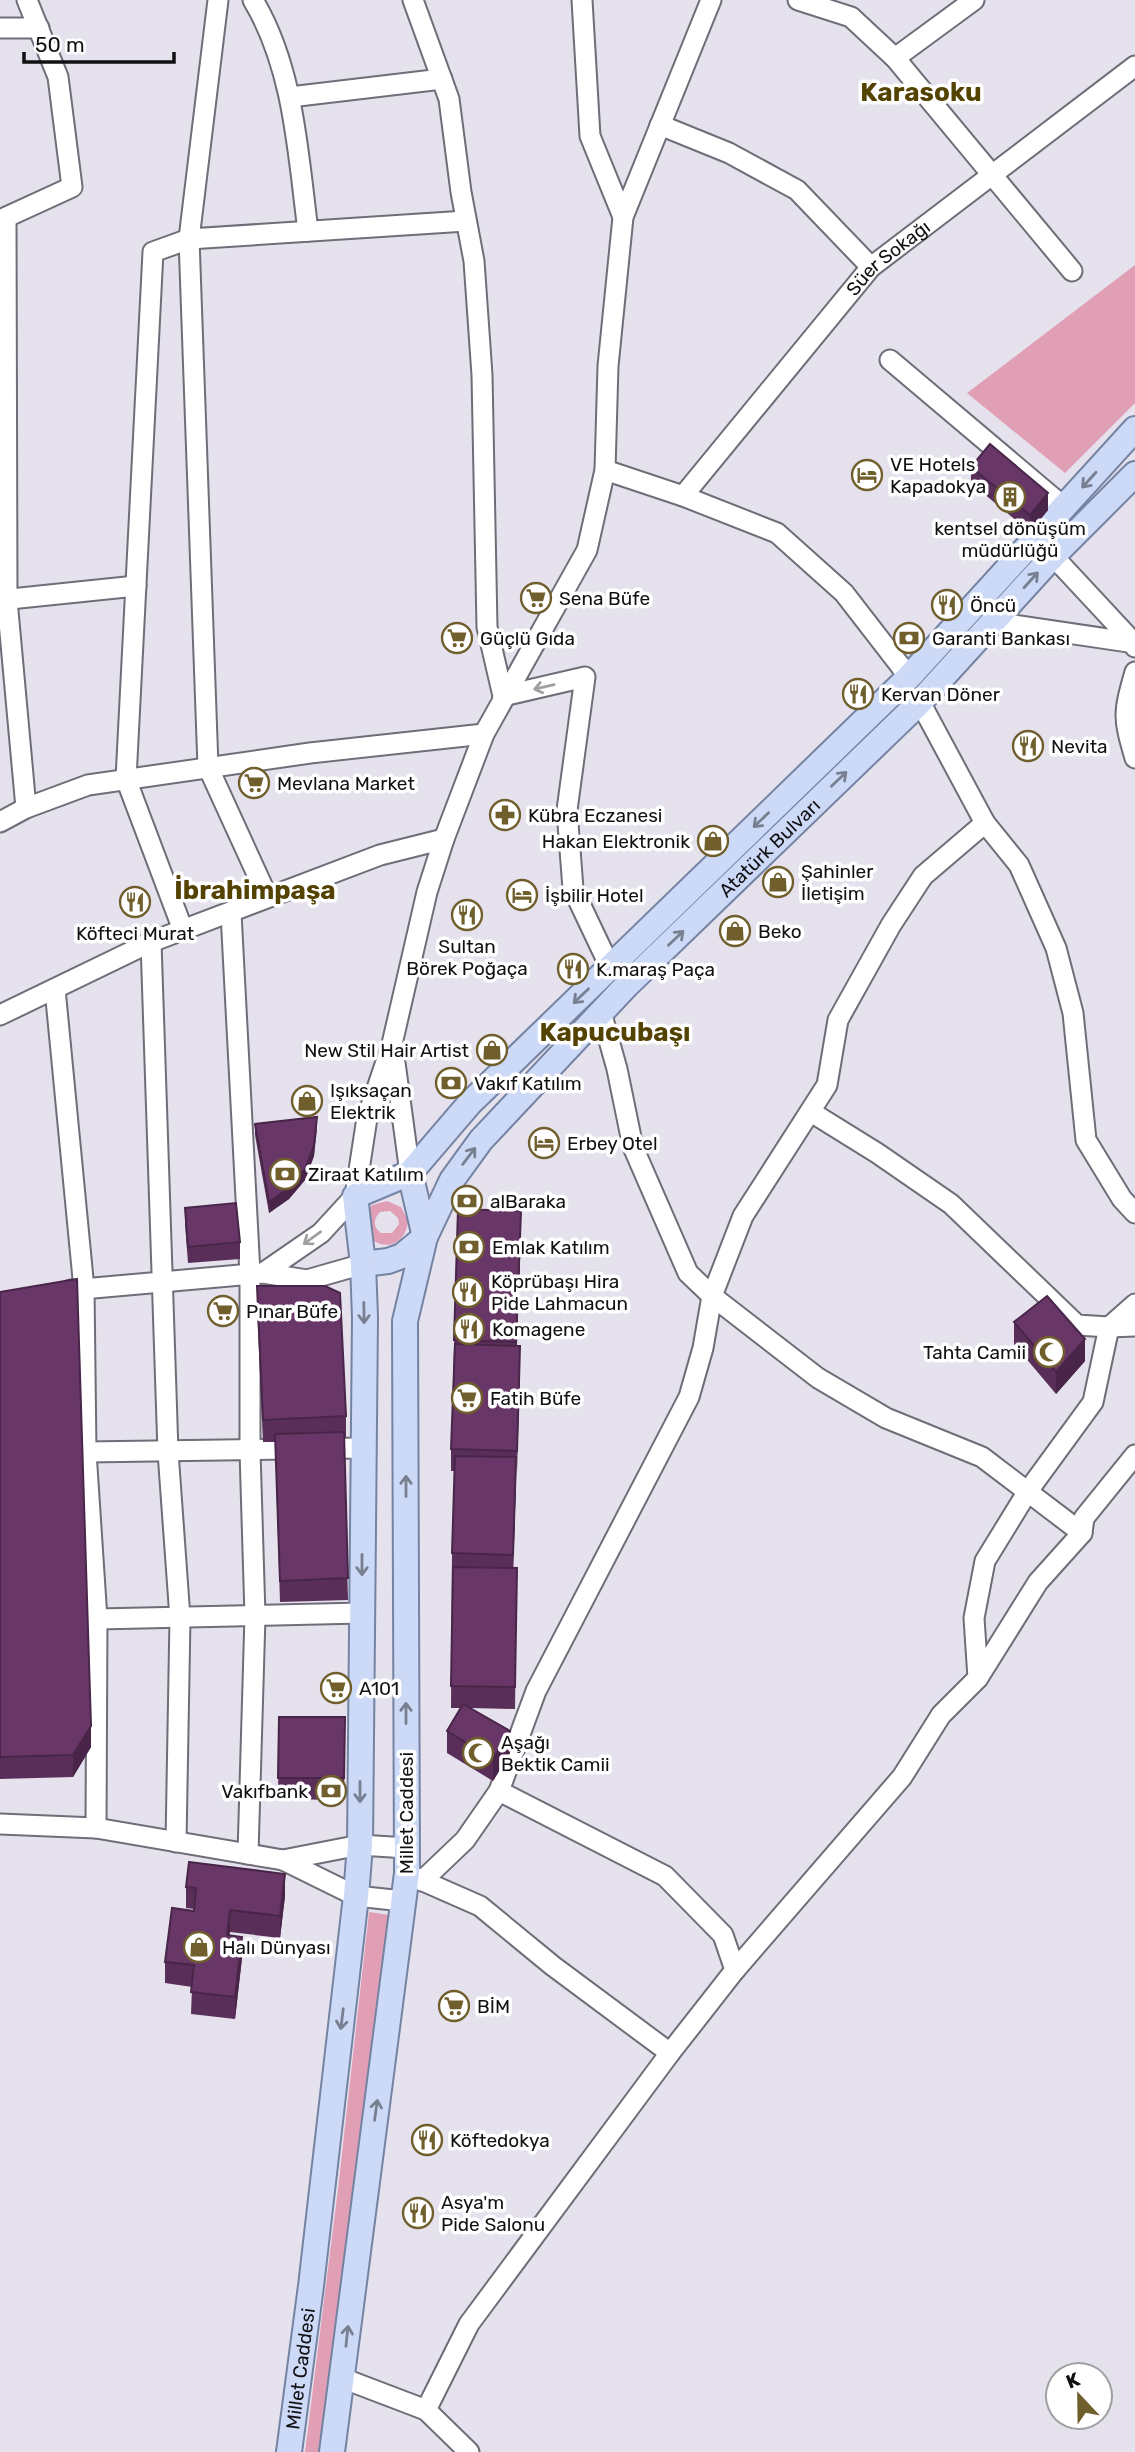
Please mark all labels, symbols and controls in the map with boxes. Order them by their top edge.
scale bar [24,21,175,65]
text: 50 m [35,32,85,57]
district label: Karasoku [860,77,982,108]
street label: Süer Sokağı [841,215,934,300]
place label: VE Hotels Kapadokya [890,453,986,498]
hotel icon: VE Hotels Kapadokya [850,458,884,492]
one-way arrow [1081,471,1097,489]
building icon: kentsel dönüşüm müdürlüğü [993,480,1027,514]
place label: kentsel dönüşüm müdürlüğü [934,517,1086,562]
one-way arrow [1023,572,1039,590]
supermarket icon: Sena Büfe [519,581,553,615]
place label: Sena Büfe [559,587,650,610]
restaurant icon: Öncü [930,588,964,622]
place label: Öncü [970,594,1016,617]
supermarket icon: Güçlü Gıda [440,621,474,655]
bank icon: Garanti Bankası [892,621,926,655]
place label: Güçlü Gıda [480,627,575,650]
place label: Garanti Bankası [932,627,1070,650]
restaurant icon: Kervan Döner [841,677,875,711]
one-way arrow [533,680,556,694]
place label: Kervan Döner [881,683,1001,706]
restaurant icon: Nevita [1011,729,1045,763]
place label: Nevita [1051,735,1108,758]
supermarket icon: Mevlana Market [237,766,271,800]
one-way arrow [830,771,847,788]
place label: Mevlana Market [277,772,415,795]
street label: Atatürk Bulvarı [714,794,825,902]
pharmacy icon: Kübra Eczanesi [488,798,522,832]
place label: Kübra Eczanesi [528,804,662,827]
one-way arrow [753,811,770,828]
shop icon: Hakan Elektronik [696,824,730,858]
place label: Hakan Elektronik [542,830,690,853]
place label: Şahinler İletişim [801,860,874,905]
shop icon: Şahinler İletişim [761,865,795,899]
district label: İbrahimpaşa [174,875,336,906]
hotel icon: İşbilir Hotel [505,878,539,912]
place label: İşbilir Hotel [545,884,644,907]
restaurant icon: Köfteci Murat [118,885,152,919]
restaurant icon: Sultan Börek Poğaça [450,898,484,932]
shop icon: Beko [718,914,752,948]
place label: Beko [758,920,802,943]
place label: Köfteci Murat [76,922,195,945]
one-way arrow [667,929,684,946]
place label: Sultan Börek Poğaça [406,935,528,980]
restaurant icon: K.maraş Paça [556,952,590,986]
place label: K.maraş Paça [596,958,715,981]
one-way arrow [572,987,589,1004]
district label: Kapucubaşı [539,1017,691,1048]
shop icon: New Stil Hair Artist [475,1033,509,1067]
place label: New Stil Hair Artist [304,1039,470,1062]
bank icon: Vakıf Katılım [434,1066,468,1100]
place label: Vakıf Katılım [474,1072,582,1095]
place label: Işıksaçan Elektrik [330,1079,412,1124]
shop icon: Işıksaçan Elektrik [290,1084,324,1118]
hotel icon: Erbey Otel [527,1126,561,1160]
place label: Erbey Otel [567,1132,658,1155]
one-way arrow [462,1147,476,1166]
bank icon: Ziraat Katılım [268,1157,302,1191]
place label: Ziraat Katılım [308,1163,424,1186]
bank icon: alBaraka [450,1184,484,1218]
place label: alBaraka [490,1190,566,1213]
bank icon: Emlak Katılım [452,1230,486,1264]
one-way arrow [303,1231,322,1245]
place label: Emlak Katılım [492,1236,610,1259]
place label: Köprübaşı Hira Pide Lahmacun [491,1270,628,1315]
restaurant icon: Köprübaşı Hira Pide Lahmacun [451,1275,485,1309]
supermarket icon: Pınar Büfe [206,1294,240,1328]
place label: Pınar Büfe [246,1300,338,1323]
one-way arrow [358,1301,371,1324]
restaurant icon: Komagene [452,1312,486,1346]
place label: Komagene [492,1318,585,1341]
mosque icon: Tahta Camii [1032,1335,1066,1369]
place label: Tahta Camii [923,1341,1026,1364]
supermarket icon: Fatih Büfe [450,1381,484,1415]
place label: Fatih Büfe [490,1387,581,1410]
one-way arrow [399,1474,412,1497]
one-way arrow [355,1553,369,1576]
supermarket icon: A101 [319,1671,353,1705]
place label: A101 [359,1677,399,1700]
one-way arrow [400,1702,413,1725]
place label: Aşağı Bektik Camii [501,1731,610,1776]
mosque icon: Aşağı Bektik Camii [461,1736,495,1770]
street label: Millet Caddesi [395,1752,418,1874]
bank icon: Vakıfbank [314,1774,348,1808]
place label: Vakıfbank [221,1780,308,1803]
one-way arrow [354,1780,367,1803]
shop icon: Halı Dünyası [182,1930,216,1964]
place label: Halı Dünyası [222,1936,331,1959]
supermarket icon: BİM [437,1989,471,2023]
place label: BİM [477,1995,510,2018]
one-way arrow [336,2007,349,2030]
one-way arrow [369,2099,382,2122]
restaurant icon: Köftedokya [410,2123,444,2157]
place label: Köftedokya [450,2129,550,2152]
place label: Asya'm Pide Salonu [441,2191,545,2236]
restaurant icon: Asya'm Pide Salonu [401,2196,435,2230]
street label: Millet Caddesi [281,2307,319,2431]
one-way arrow [340,2325,353,2348]
north arrow [1044,2361,1114,2431]
text: K [1063,2368,1083,2394]

